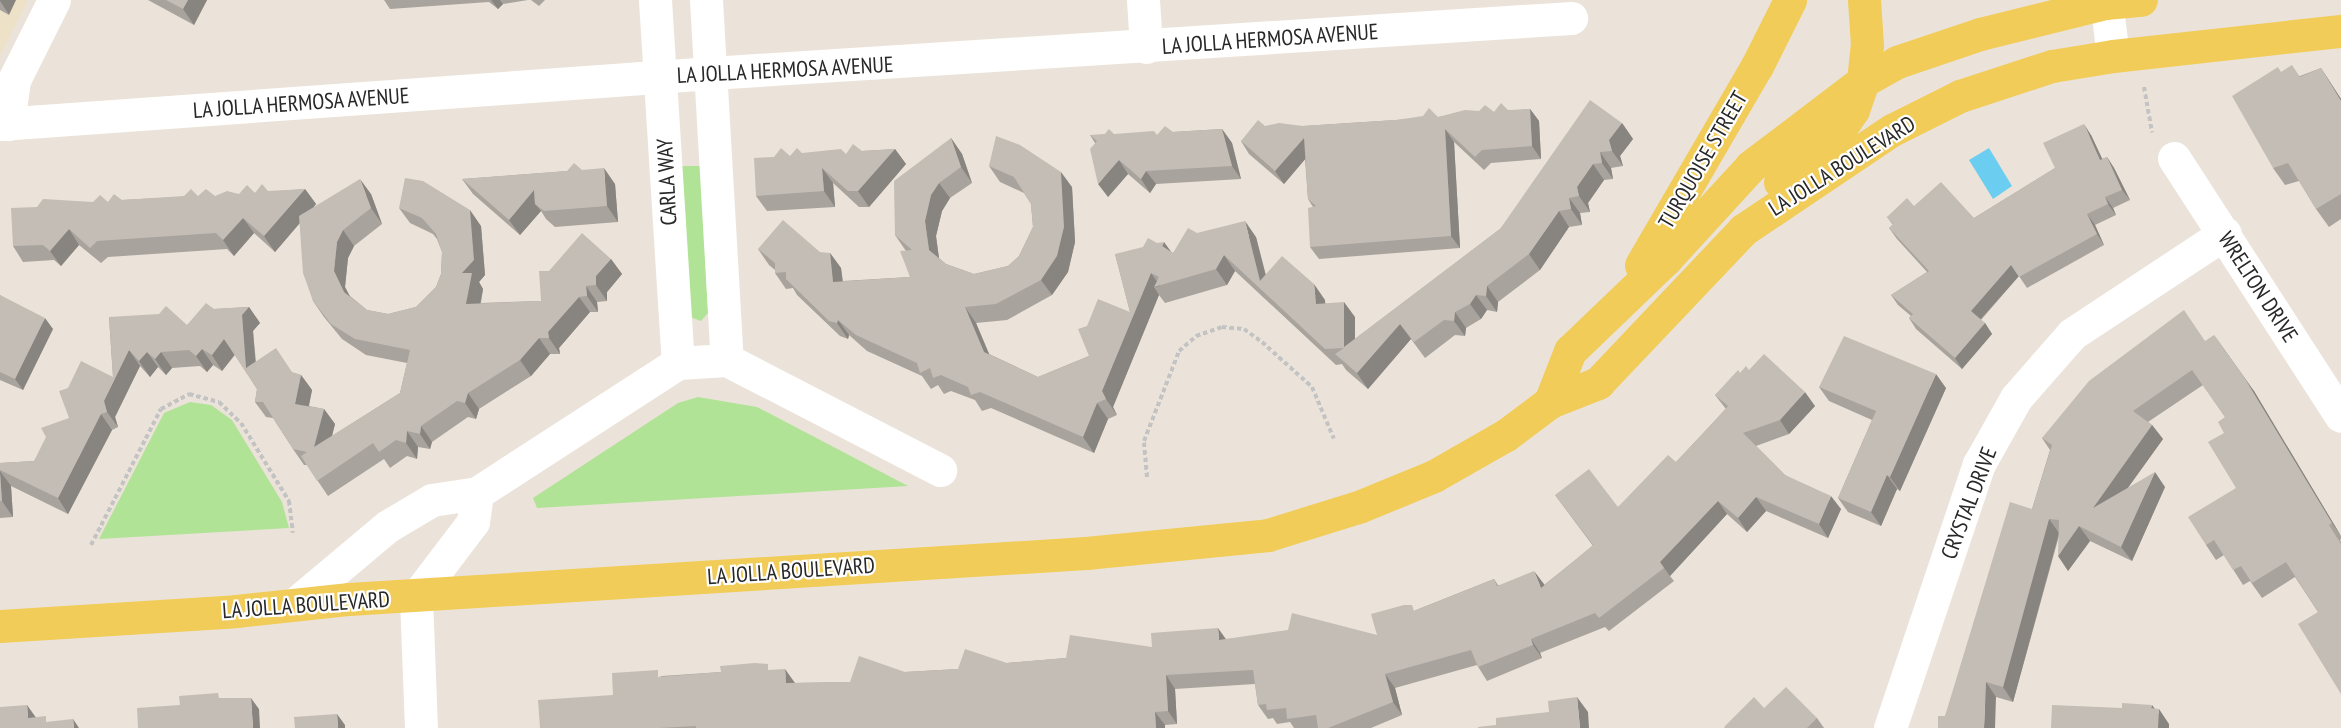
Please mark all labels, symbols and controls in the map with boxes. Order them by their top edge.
street label: LA JOLLA HERMOSA AVENUE [1160,18,1380,60]
street label: LA JOLLA HERMOSA AVENUE [675,51,895,89]
street label: LA JOLLA HERMOSA AVENUE [191,82,411,124]
street label: TURQUOISE STREET [1653,87,1753,233]
street label: LA JOLLA BOULEVARD [1763,110,1921,222]
street label: CARLA WAY [652,137,682,227]
street label: WRELTON DRIVE [2213,227,2303,347]
street label: CRYSTAL DRIVE [1935,443,2003,563]
street label: LA JOLLA BOULEVARD [706,552,876,590]
street label: LA JOLLA BOULEVARD [221,586,391,624]

